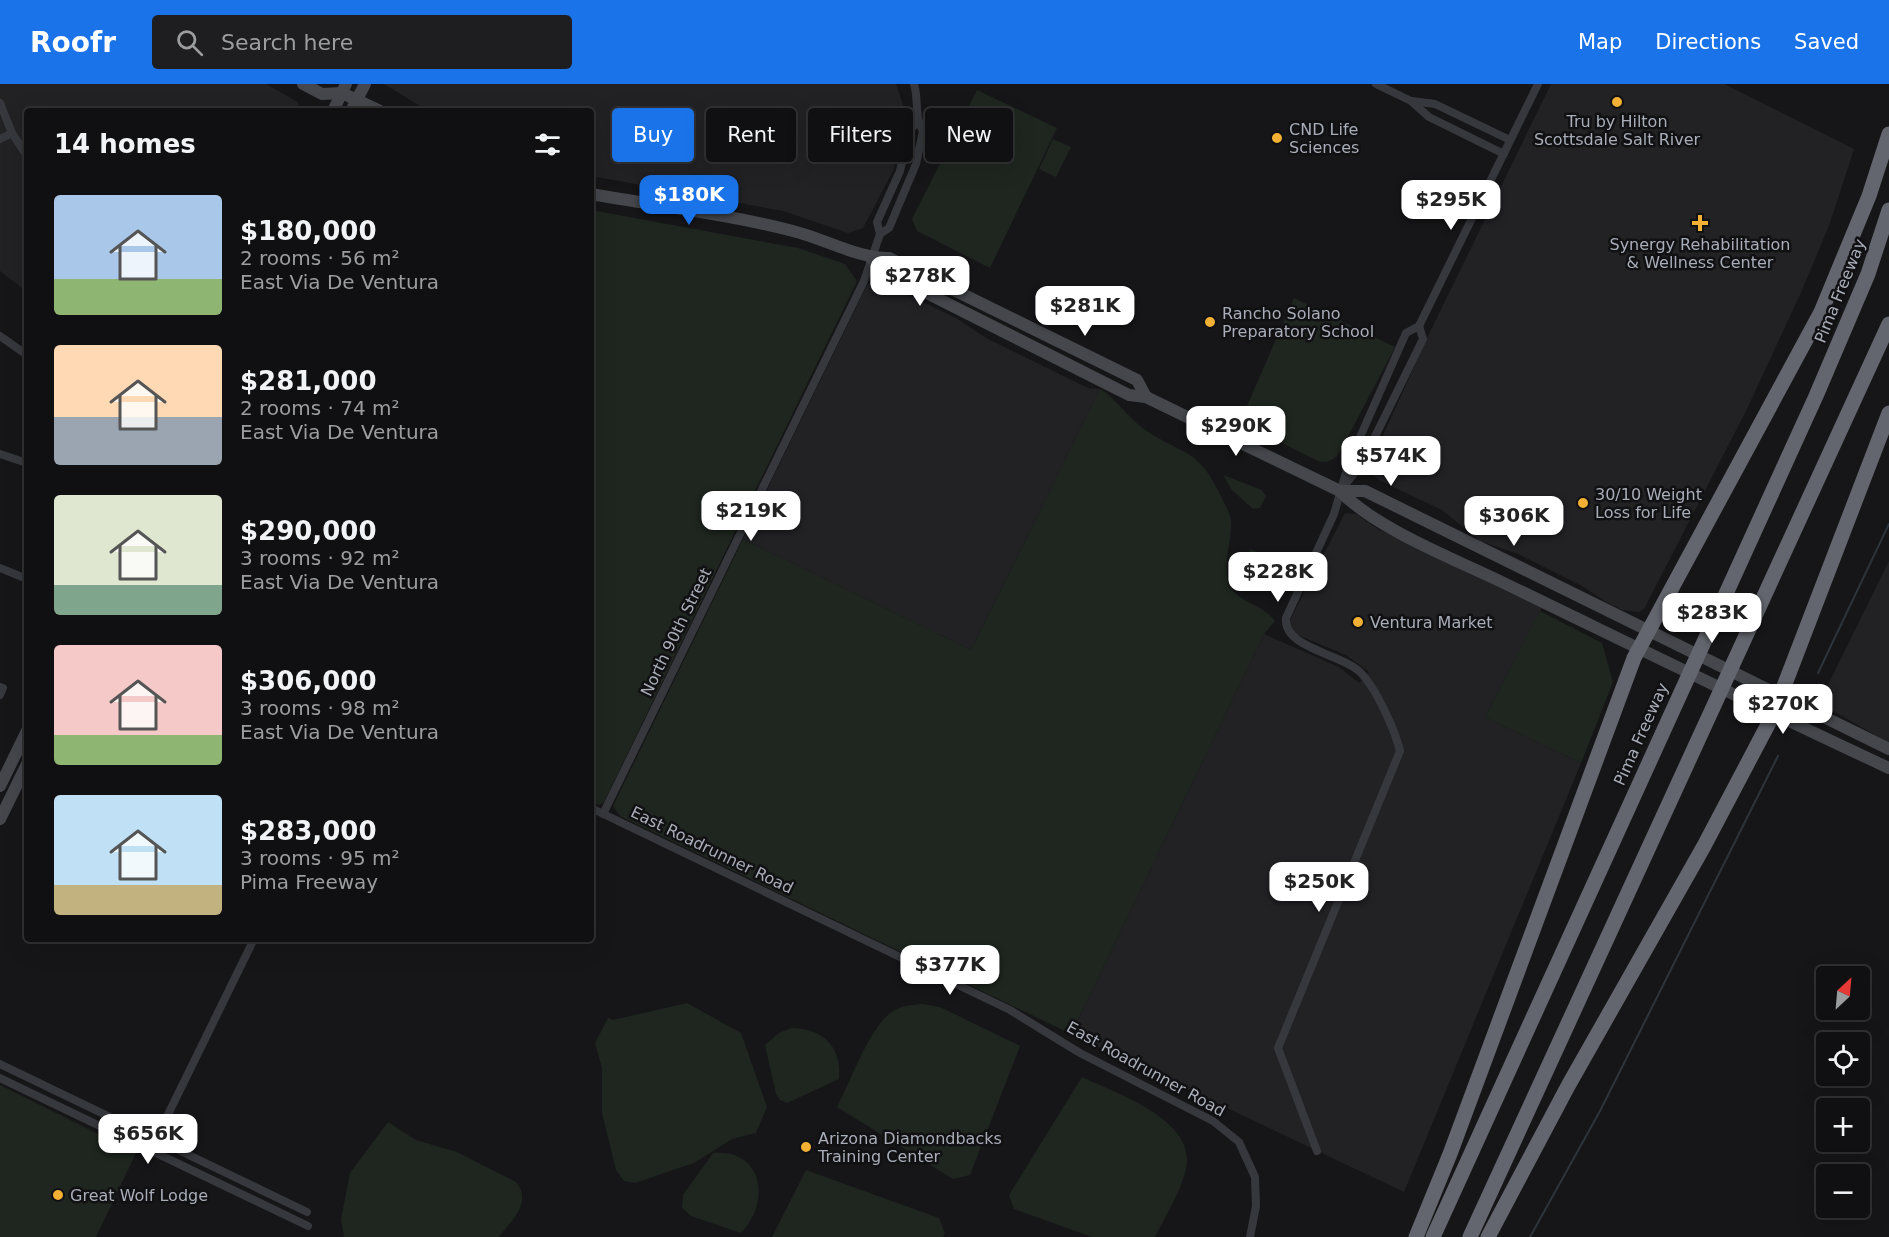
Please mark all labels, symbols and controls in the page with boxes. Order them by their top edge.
search box [152,15,572,69]
text: Roofr [30,26,116,59]
icon: search [173,26,206,59]
text: Search here [221,30,353,55]
text: Map [1578,30,1622,54]
text: Directions [1655,30,1761,54]
text: Saved [1794,30,1859,54]
marker: Tru by Hilton Scottsdale Salt River [1610,95,1624,109]
chip: Buy [612,108,694,162]
chip: Rent [706,108,796,162]
chip: Filters [808,108,913,162]
chip: New [925,108,1013,162]
place label: Tru by Hilton Scottsdale Salt River [1534,112,1701,149]
place label: CND Life Sciences [1289,120,1359,157]
icon: filters [531,128,564,161]
text: 14 homes [54,129,196,159]
marker: CND Life Sciences [1270,131,1284,145]
pin: $180K [647,175,731,226]
pin: $295K [1409,180,1493,231]
text: $180K [653,182,725,206]
text: $295K [1415,187,1487,211]
marker: Synergy Rehabilitation & Wellness Center [1691,214,1709,232]
text: $180,000 [240,216,377,246]
icon: home [102,219,174,291]
place label: Synergy Rehabilitation & Wellness Center [1609,235,1791,272]
street label: Pima Freeway [1810,236,1870,346]
text: 2 rooms · 56 m² [240,246,400,270]
pin: $278K [878,256,962,307]
text: $278K [884,263,956,287]
text: East Via De Ventura [240,270,439,294]
pin: $281K [1043,286,1127,337]
text: $281K [1049,293,1121,317]
place label: Rancho Solano Preparatory School [1222,304,1374,341]
marker: Rancho Solano Preparatory School [1203,315,1217,329]
text: $281,000 [240,366,377,396]
icon: home [102,369,174,441]
text: 2 rooms · 74 m² [240,396,400,420]
pin: $290K [1194,406,1278,457]
text: $290K [1200,413,1272,437]
text: East Via De Ventura [240,420,439,444]
pin: $574K [1349,436,1433,487]
text: $574K [1355,443,1427,467]
place label: 30/10 Weight Loss for Life [1595,485,1702,522]
pin: $219K [709,491,793,542]
pin: $306K [1472,496,1556,547]
marker: 30/10 Weight Loss for Life [1576,496,1590,510]
text: $219K [715,498,787,522]
text: $306K [1478,503,1550,527]
text: $290,000 [240,516,377,546]
icon: home [102,519,174,591]
text: 3 rooms · 92 m² [240,546,400,570]
pin: $228K [1236,552,1320,603]
text: $228K [1242,559,1314,583]
street label: North 90th Street [637,565,715,699]
text: East Via De Ventura [240,570,439,594]
pin: $283K [1670,593,1754,644]
text: $283K [1676,600,1748,624]
place label: Ventura Market [1370,613,1493,632]
marker: Ventura Market [1351,615,1365,629]
text: $306,000 [240,666,377,696]
icon: home [102,669,174,741]
street label: Pima Freeway [1610,680,1672,788]
pin: $270K [1741,684,1825,735]
text: $270K [1747,691,1819,715]
text: 3 rooms · 98 m² [240,696,400,720]
text: East Via De Ventura [240,720,439,744]
street label: East Roadrunner Road [628,802,796,898]
text: $283,000 [240,816,377,846]
icon: home [102,819,174,891]
text: 3 rooms · 95 m² [240,846,400,870]
pin: $250K [1277,862,1361,913]
text: $250K [1283,869,1355,893]
text: Pima Freeway [240,870,378,894]
pin: $377K [908,945,992,996]
text: $377K [914,952,986,976]
north arrow [1816,966,1870,1020]
map controls [1816,966,1870,1218]
street label: East Roadrunner Road [1063,1017,1229,1121]
button: locate [1816,1032,1870,1086]
button: + [1816,1098,1870,1152]
pin: $656K [106,1114,190,1165]
text: $656K [112,1121,184,1145]
place label: Arizona Diamondbacks Training Center [817,1129,1002,1166]
marker: Arizona Diamondbacks Training Center [799,1140,813,1154]
button: − [1816,1164,1870,1218]
place label: Great Wolf Lodge [70,1186,208,1205]
marker: Great Wolf Lodge [51,1188,65,1202]

